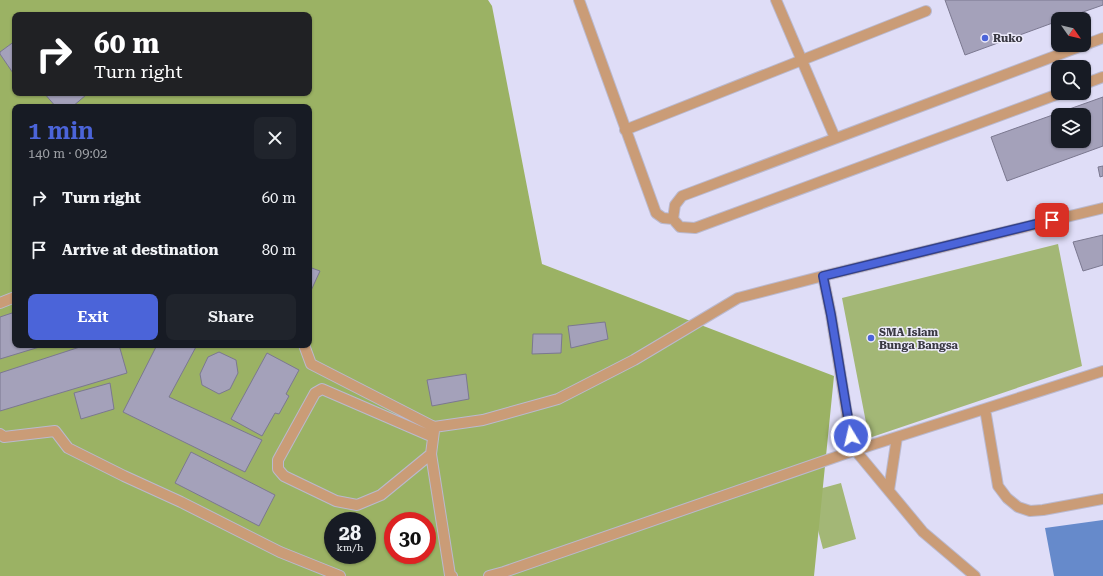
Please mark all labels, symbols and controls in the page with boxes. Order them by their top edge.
north arrow [1051,12,1091,52]
map controls [1051,12,1091,148]
text: 60 m [94,27,159,60]
icon: right [28,28,80,80]
place label: Ruko [993,32,1023,45]
marker: Ruko [980,33,990,43]
button: search [1051,60,1091,100]
text: Turn right [94,61,182,82]
button: layers [1051,108,1091,148]
text: 1 min [28,117,94,145]
button: close [254,117,296,159]
text: 140 m · 09:02 [28,146,107,161]
icon: right [28,187,50,209]
text: Turn right [62,189,141,207]
text: 60 m [262,189,296,207]
pin [1035,203,1069,237]
icon: arrive [1041,209,1063,231]
icon: arrive [28,239,50,261]
text: Arrive at destination [62,241,218,259]
text: 80 m [262,241,296,259]
button: Exit [28,294,158,340]
button: Share [166,294,296,340]
place label: SMA Islam Bunga Bangsa [879,326,959,352]
marker: SMA Islam Bunga Bangsa [866,333,876,343]
position arrow [830,415,872,457]
speed limit sign: 30 [384,512,436,564]
text: 28 [339,521,361,545]
text: km/h [337,542,363,553]

